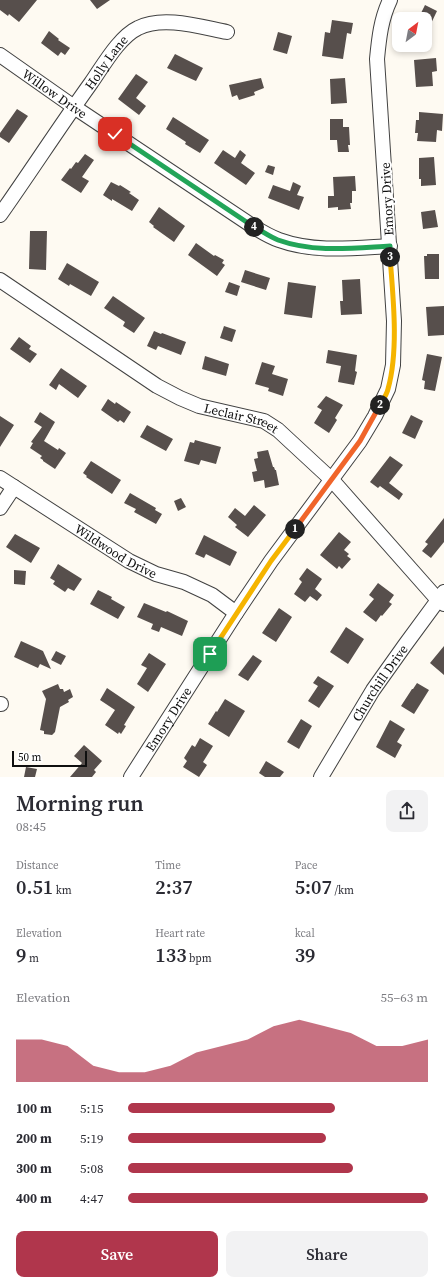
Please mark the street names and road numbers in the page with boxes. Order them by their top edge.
street label: Holly Lane [81,31,131,93]
street label: Willow Drive [19,65,91,122]
street label: Emory Drive [377,162,397,236]
street label: Leclair Street [202,399,283,437]
street label: Wildwood Drive [72,520,160,582]
street label: Churchill Drive [348,641,412,724]
street label: Emory Drive [141,683,195,754]

